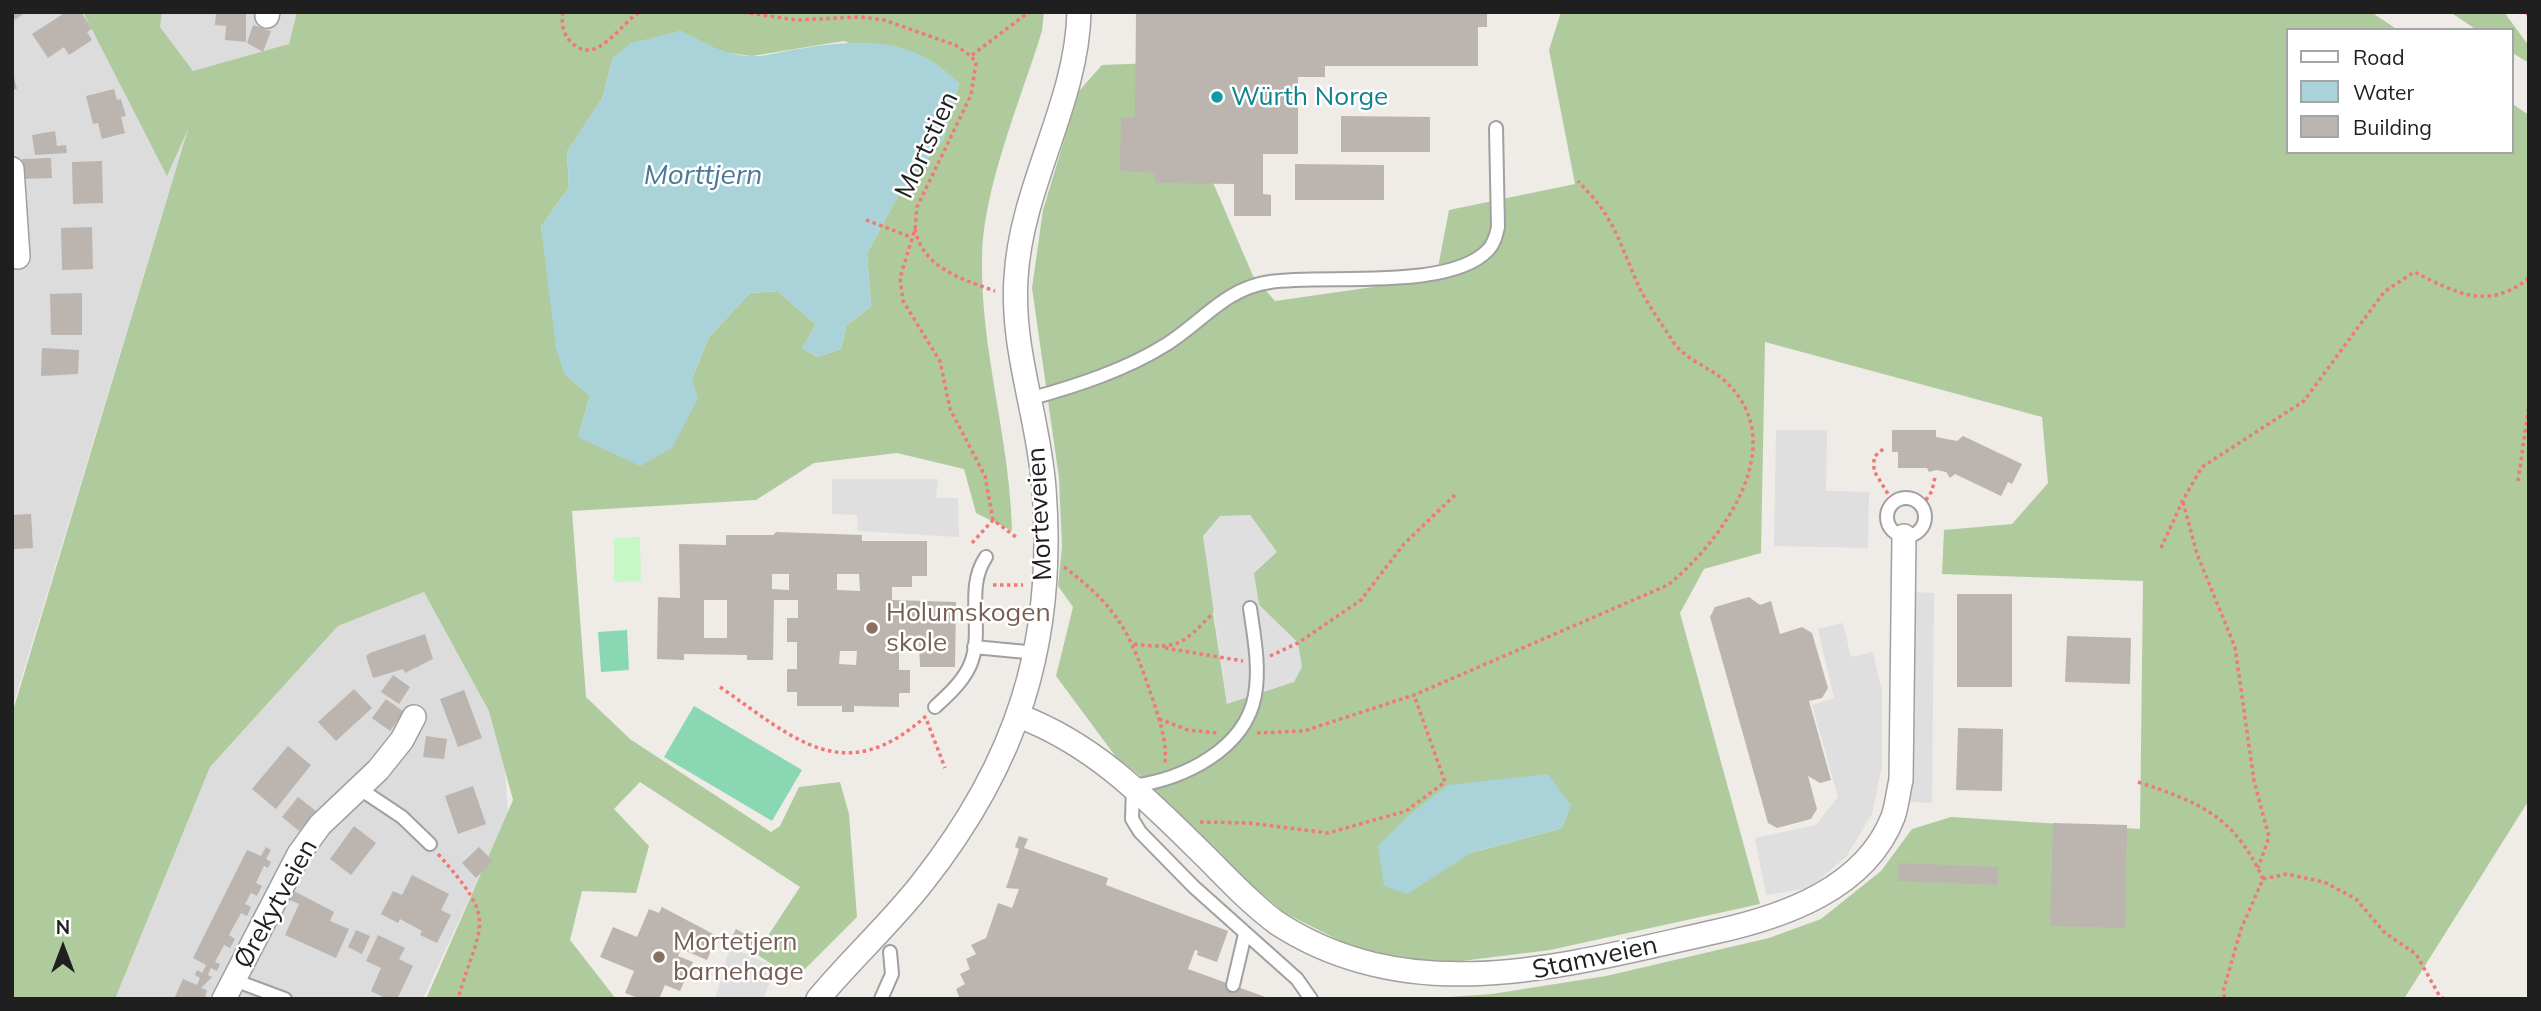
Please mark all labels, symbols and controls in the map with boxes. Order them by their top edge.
legend [2286,28,2513,154]
text: Road [2353,44,2404,70]
text: Water [2353,79,2414,105]
place label: Würth Norge [1231,81,1388,113]
street label: Mortstien [889,87,965,203]
marker: Würth Norge [1209,89,1225,105]
text: Building [2353,114,2432,140]
water label: Morttjern [644,159,762,193]
street label: Morteveien [1021,446,1059,582]
place label: Holumskogen skole [886,597,1051,658]
marker: Holumskogen skole [864,620,880,636]
street label: Ørekytveien [228,834,324,974]
north arrow [28,913,98,983]
text: N [56,915,70,939]
place label: Mortetjern barnehage [673,926,804,988]
street label: Stamveien [1530,930,1660,986]
marker: Mortetjern barnehage [651,949,667,965]

